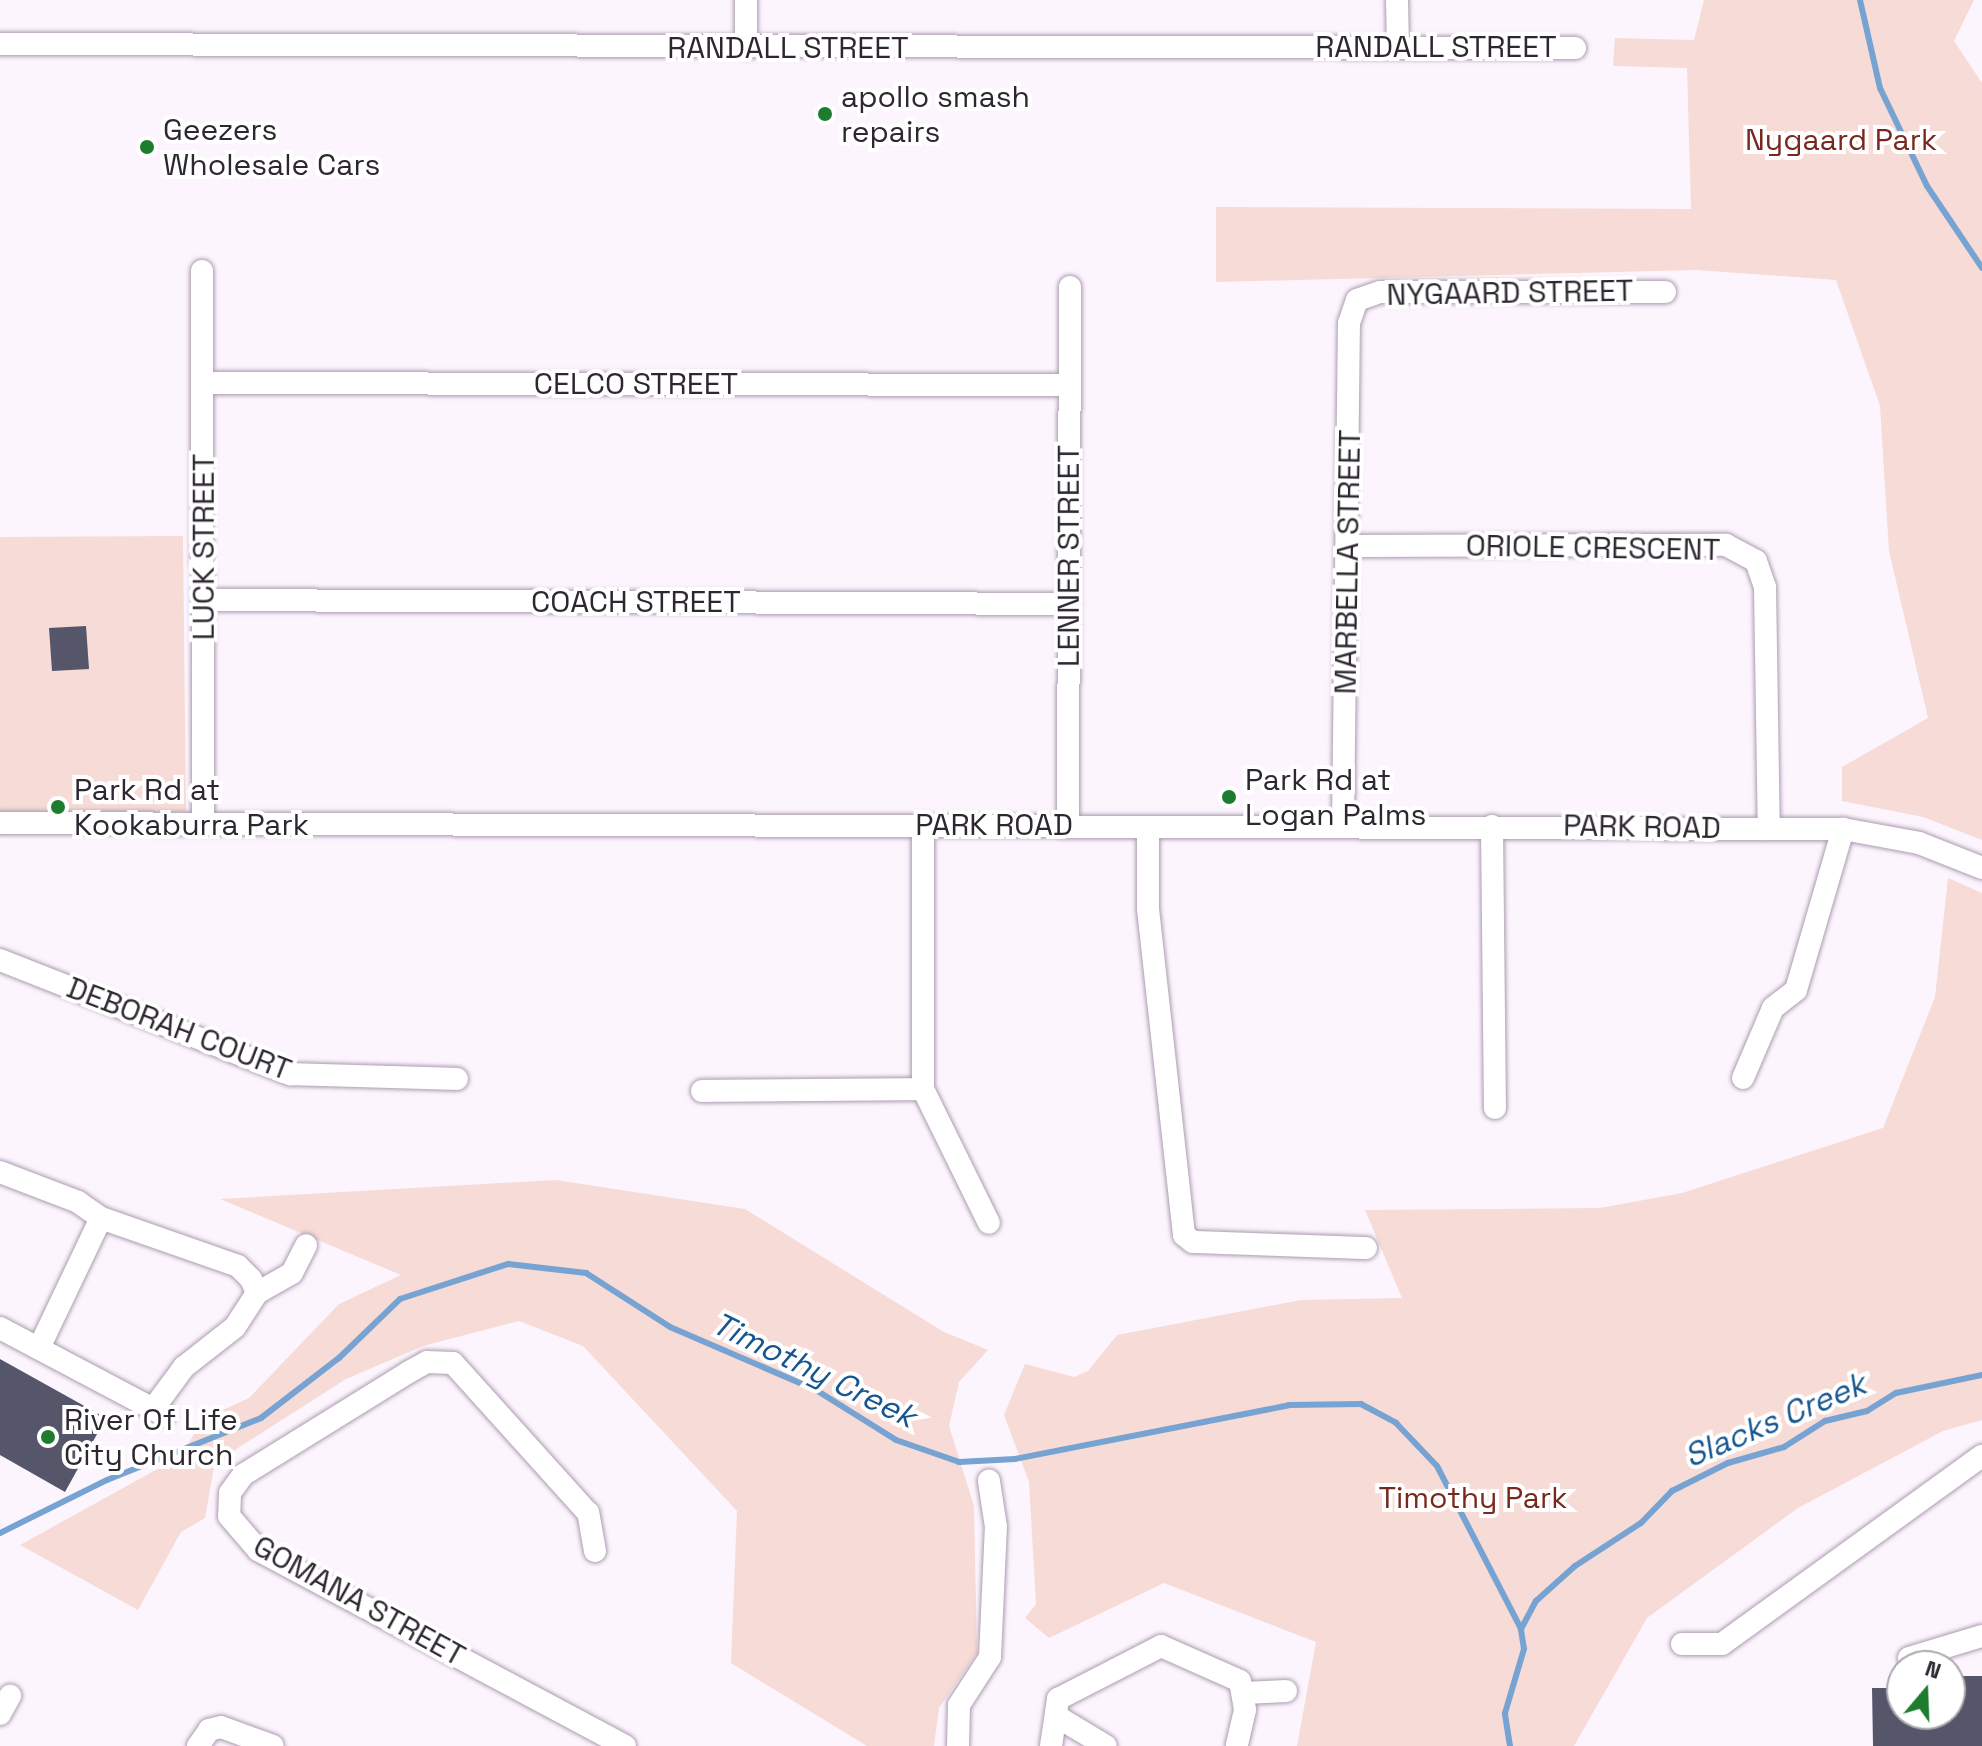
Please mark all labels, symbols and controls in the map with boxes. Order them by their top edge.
street label: RANDALL STREET [1315,29,1557,65]
street label: RANDALL STREET [667,30,909,66]
place label: apollo smash repairs [841,79,1030,150]
marker: apollo smash repairs [816,105,834,123]
place label: Geezers Wholesale Cars [163,112,380,182]
park label: Nygaard Park [1745,122,1937,158]
marker: Geezers Wholesale Cars [138,138,156,156]
street label: NYGAARD STREET [1386,273,1634,313]
street label: CELCO STREET [534,366,738,402]
street label: MARBELLA STREET [1328,429,1368,695]
street label: LENNER STREET [1051,445,1087,667]
street label: LUCK STREET [186,454,222,640]
street label: ORIOLE CRESCENT [1465,528,1721,568]
street label: COACH STREET [531,584,741,620]
place label: Park Rd at Logan Palms [1245,762,1426,832]
place label: Park Rd at Kookaburra Park [74,772,309,842]
marker: Park Rd at Logan Palms [1220,788,1238,806]
marker: Park Rd at Kookaburra Park [49,798,67,816]
street label: PARK ROAD [915,807,1073,843]
street label: PARK ROAD [1563,808,1721,846]
street label: DEBORAH COURT [62,970,296,1088]
water label: Timothy Creek [706,1304,922,1436]
water label: Slacks Creek [1678,1365,1872,1475]
place label: River Of Life City Church [64,1402,238,1472]
marker: River Of Life City Church [39,1428,57,1446]
park label: Timothy Park [1379,1480,1567,1516]
street label: GOMANA STREET [247,1528,471,1674]
north arrow [1886,1650,1966,1730]
text: N [1922,1654,1945,1685]

